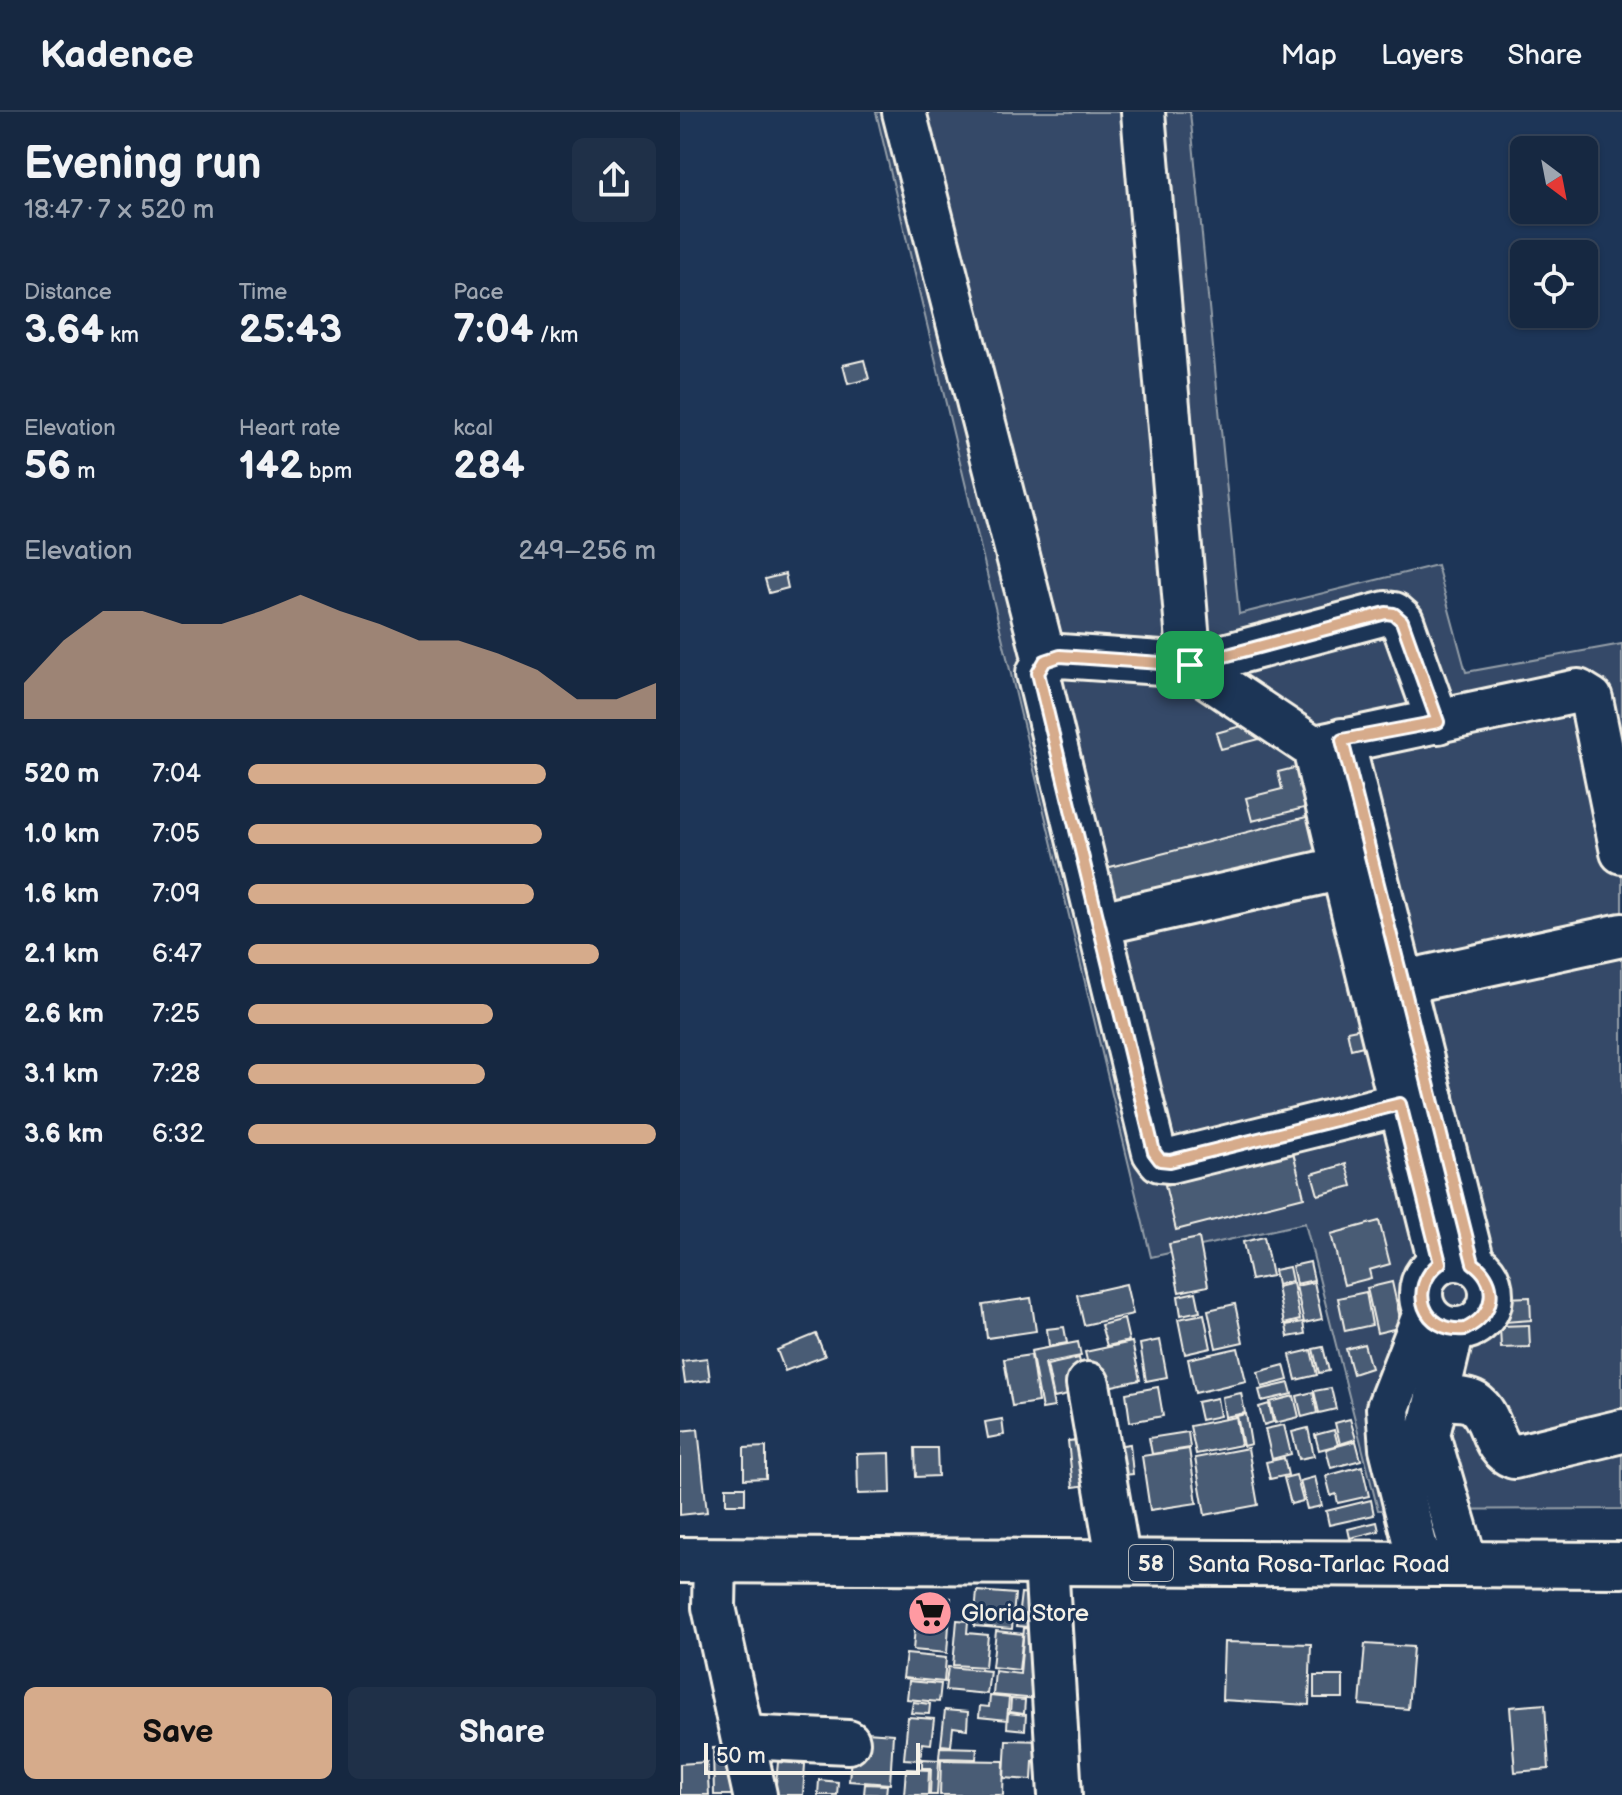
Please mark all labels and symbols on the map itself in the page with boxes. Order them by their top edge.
north arrow [1510,136,1598,224]
pin [1156,631,1224,699]
road number: 58 [1129,1545,1173,1581]
street label: Santa Rosa-Tarlac Road [1188,1550,1450,1579]
supermarket icon: Gloria Store [906,1589,954,1637]
place label: Gloria Store [961,1599,1089,1628]
scale bar [704,1739,920,1775]

